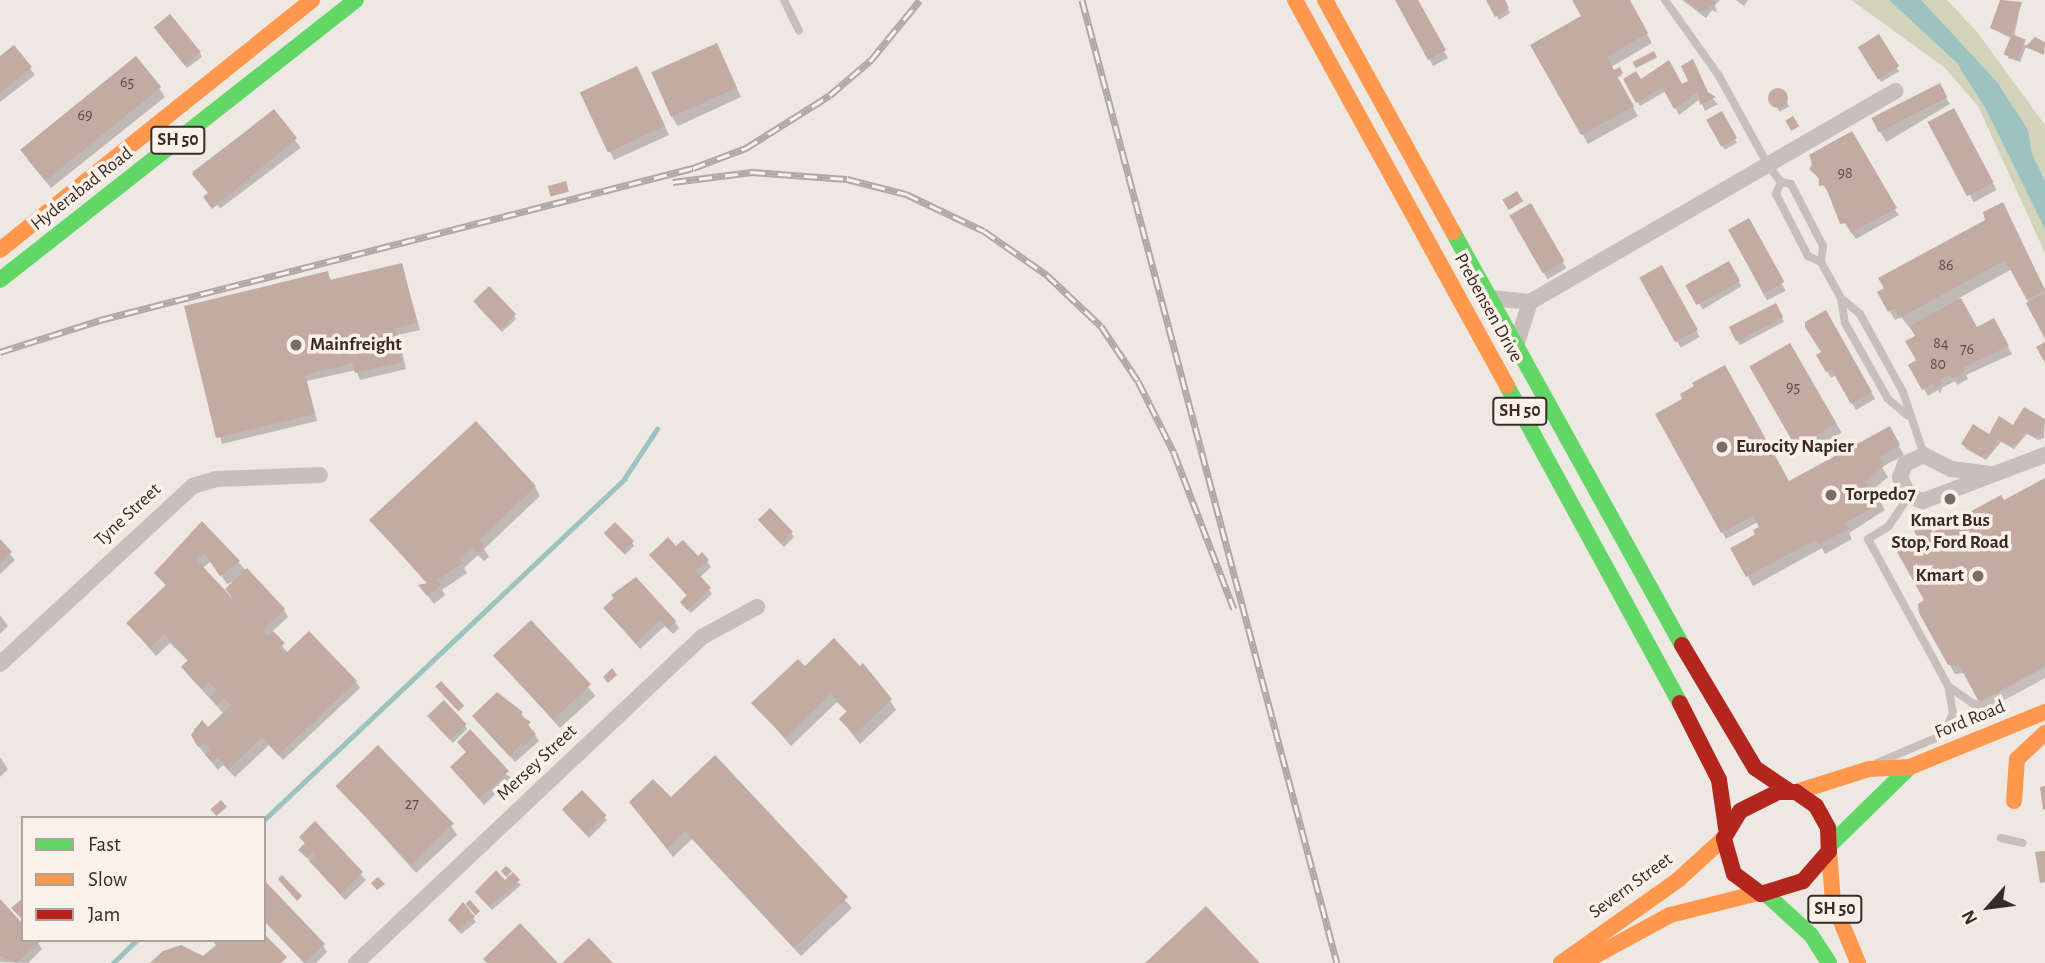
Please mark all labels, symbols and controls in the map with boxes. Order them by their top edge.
house number: 65 [120,72,134,92]
house number: 69 [77,105,93,125]
road number: SH 50 [150,125,206,154]
street label: Hyderabad Road [27,142,137,236]
house number: 98 [1837,163,1853,183]
street label: Prebensen Drive [1449,250,1527,366]
house number: 86 [1938,255,1954,275]
house number: 84 [1933,333,1949,353]
place label: Mainfreight [310,334,402,356]
marker: Mainfreight [288,337,304,353]
house number: 76 [1960,339,1974,359]
house number: 80 [1930,354,1946,374]
house number: 95 [1786,377,1800,397]
road number: SH 50 [1492,396,1548,426]
place label: Eurocity Napier [1736,436,1854,458]
marker: Eurocity Napier [1714,439,1730,455]
street label: Tyne Street [90,478,166,552]
place label: Torpedo7 [1845,484,1916,506]
marker: Torpedo7 [1823,487,1839,503]
marker: Kmart Bus Stop, Ford Road [1942,491,1958,507]
place label: Kmart Bus Stop, Ford Road [1891,510,2009,554]
place label: Kmart [1916,565,1964,587]
marker: Kmart [1970,568,1986,584]
street label: Ford Road [1932,696,2008,744]
street label: Mersey Street [492,720,582,806]
house number: 27 [405,794,419,814]
legend [21,816,266,942]
text: Fast [88,834,121,855]
street label: Severn Street [1585,848,1677,924]
text: Slow [88,869,127,890]
north arrow [1954,872,2024,942]
road number: SH 50 [1807,894,1863,924]
text: Jam [88,904,120,925]
text: N [1959,907,1982,927]

